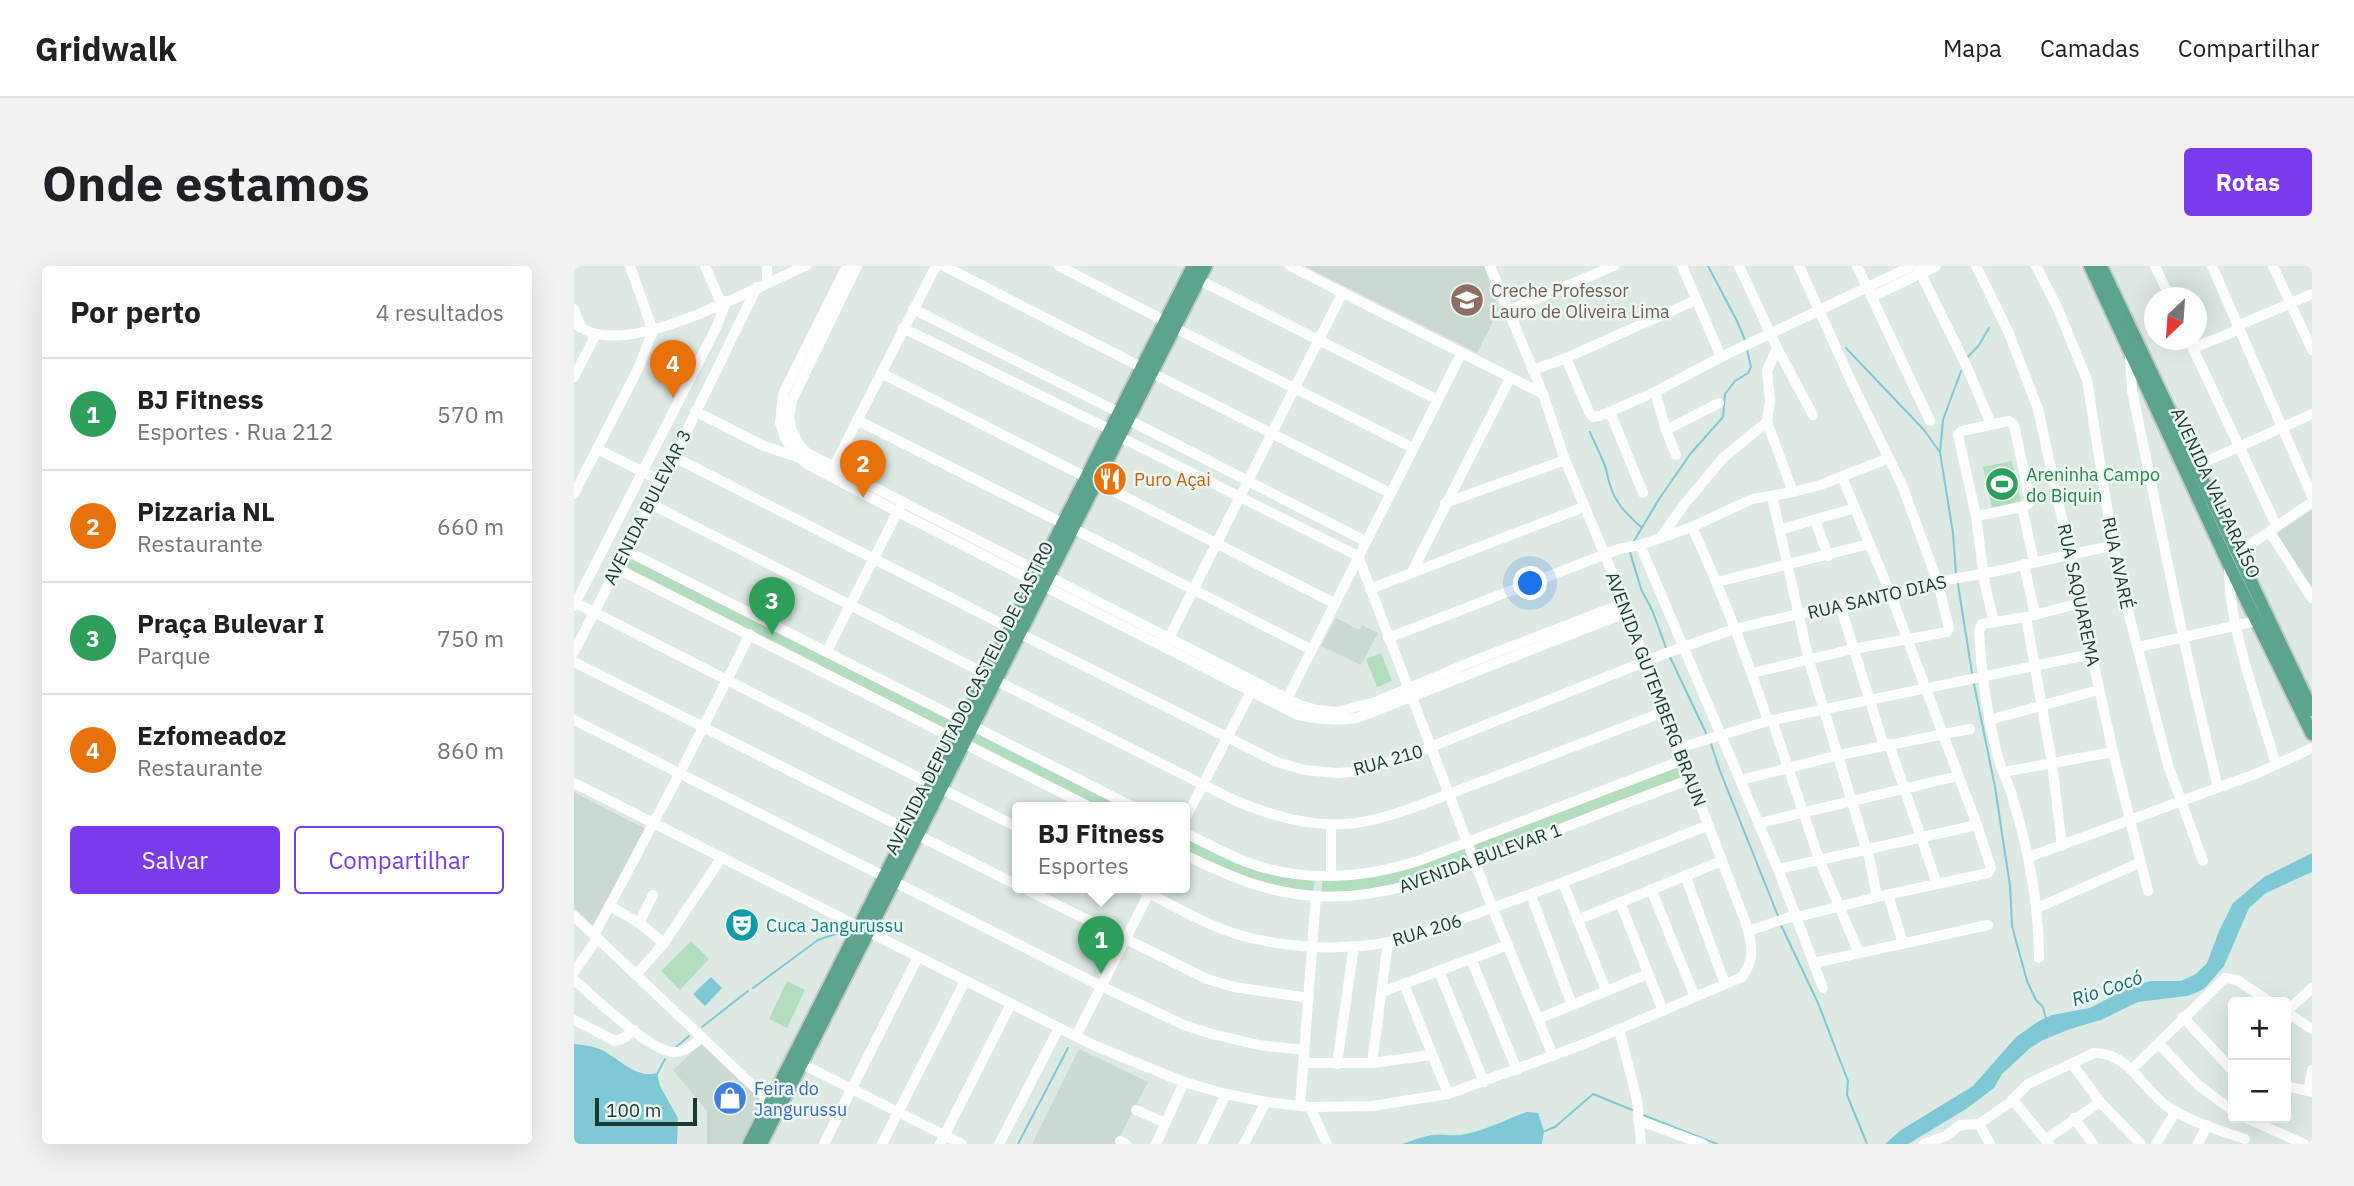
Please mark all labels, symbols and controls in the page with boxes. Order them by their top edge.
text: Gridwalk [35,27,177,70]
text: Mapa [1943,32,2002,64]
text: Camadas [2040,32,2140,64]
text: Compartilhar [2178,32,2319,64]
button: Rotas [2184,148,2312,216]
text: Onde estamos [42,151,370,214]
place label: Creche Professor Lauro de Oliveira Lima [1491,279,1670,323]
school or university icon: Creche Professor Lauro de Oliveira Lima [1448,281,1486,319]
north arrow [2144,287,2207,350]
text: Por perto [70,292,201,331]
text: 4 resultados [376,297,504,327]
pin: 4 [650,340,696,398]
text: BJ Fitness [137,382,264,416]
text: 1 [86,399,100,429]
text: 570 m [437,399,504,429]
street label: AVENIDA VALPARAÍSO [2166,404,2266,582]
text: Esportes · Rua 212 [137,416,333,446]
street label: AVENIDA BULEVAR 3 [598,425,696,589]
pin: 2 [840,440,886,498]
restaurant icon: Puro Açai [1091,460,1129,498]
place label: Areninha Campo do Biquin [2026,463,2160,507]
sports icon: Areninha Campo do Biquin [1983,465,2021,503]
place label: Puro Açai [1134,468,1211,491]
text: Pizzaria NL [137,494,275,528]
text: 2 [86,511,100,541]
text: 660 m [437,511,504,541]
street label: RUA AVARÉ [2097,515,2139,611]
street label: RUA SAQUAREMA [2053,522,2105,669]
text: Restaurante [137,528,263,558]
street label: AVENIDA DEPUTADO CASTELO DE CASTRO [880,537,1058,859]
your location [1513,566,1547,600]
street label: AVENIDA GUTEMBERG BRAUN [1601,568,1711,810]
street label: RUA SANTO DIAS [1805,570,1949,624]
pin: 3 [749,577,795,635]
text: Praça Bulevar I [137,606,325,640]
text: 3 [86,623,100,653]
text: 750 m [437,623,504,653]
text: Parque [137,640,210,670]
text: Ezfomeadoz [137,718,287,752]
text: 4 [86,735,100,765]
text: 860 m [437,735,504,765]
street label: RUA 210 [1350,739,1426,781]
text: Restaurante [137,752,263,782]
popup [1012,802,1190,893]
text: BJ Fitness [1038,816,1164,850]
street label: AVENIDA BULEVAR 1 [1396,818,1564,898]
button: Salvar [70,826,280,894]
button: Compartilhar [294,826,504,894]
text: Esportes [1038,850,1129,880]
theatre icon: Cuca Jangurussu [723,906,761,944]
street label: RUA 206 [1389,909,1465,951]
place label: Cuca Jangurussu [766,914,903,937]
pin: 1 [1078,916,1124,974]
water label: Rio Cocó [2068,965,2146,1011]
map controls [2228,997,2291,1123]
button: + [2228,997,2291,1060]
button: − [2228,1060,2291,1123]
place label: Feira do Jangurussu [754,1077,847,1121]
shop icon: Feira do Jangurussu [711,1079,749,1117]
scale bar [595,1095,696,1127]
text: 100 m [606,1098,661,1122]

